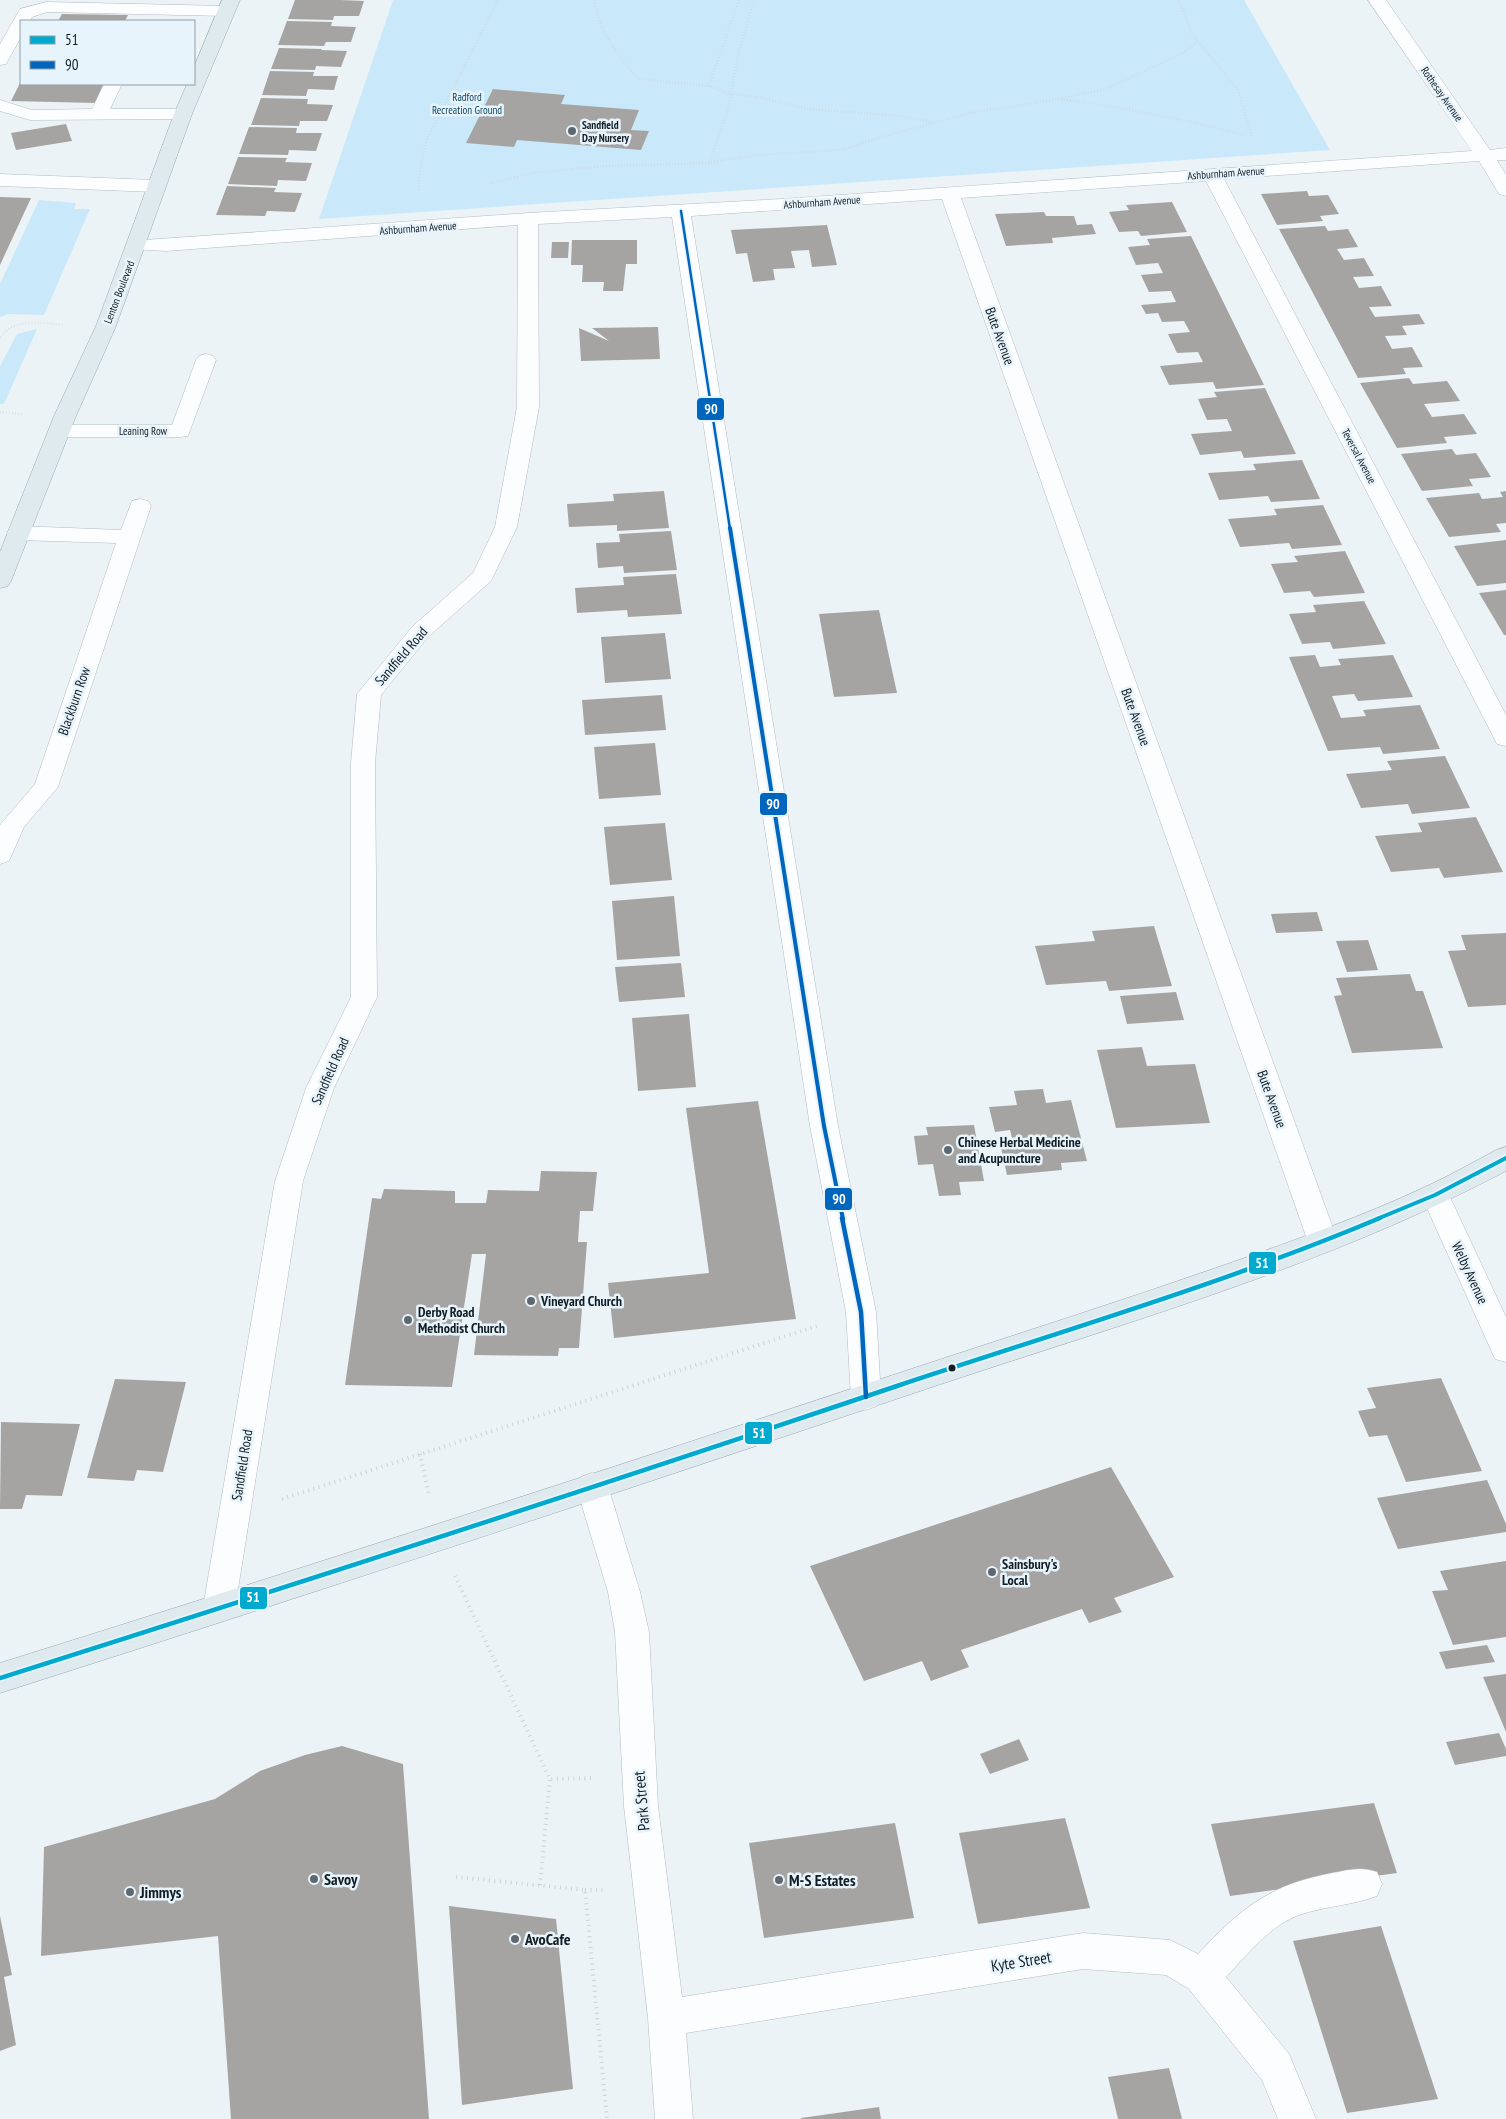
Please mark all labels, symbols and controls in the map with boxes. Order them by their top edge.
legend [20,20,195,85]
text: 51 [65,30,79,49]
text: 90 [65,55,79,74]
street label: Rothesay Avenue [1418,64,1466,125]
park label: Radford Recreation Ground [432,90,502,117]
place label: Sandfield Day Nursery [582,118,630,145]
marker: Sandfield Day Nursery [566,125,578,137]
street label: Ashburnham Avenue [1187,163,1266,183]
street label: Ashburnham Avenue [783,192,862,212]
street label: Ashburnham Avenue [379,218,458,238]
street label: Lenton Boulevard [101,258,138,325]
street label: Bute Avenue [981,305,1019,368]
line badge: 90 [696,397,725,421]
text: 90 [704,400,718,418]
street label: Leaning Row [119,424,168,438]
street label: Teversal Avenue [1339,426,1380,486]
street label: Sandfield Road [371,623,431,689]
street label: Blackburn Row [54,664,94,738]
street label: Bute Avenue [1117,686,1155,749]
line badge: 90 [759,792,788,816]
text: 90 [766,795,780,813]
street label: Sandfield Road [307,1035,353,1107]
street label: Bute Avenue [1253,1068,1291,1131]
place label: Chinese Herbal Medicine and Acupuncture [958,1133,1081,1167]
marker: Chinese Herbal Medicine and Acupuncture [942,1144,954,1156]
line badge: 90 [824,1187,853,1211]
text: 90 [832,1190,846,1208]
street label: Welby Avenue [1448,1239,1492,1307]
line badge: 51 [1248,1251,1277,1275]
text: 51 [1255,1254,1269,1272]
place label: Vineyard Church [540,1292,622,1310]
marker: Vineyard Church [525,1295,537,1307]
place label: Derby Road Methodist Church [418,1303,505,1337]
marker: Derby Road Methodist Church [402,1314,414,1326]
unlabelled marker [947,1363,957,1373]
line badge: 51 [744,1421,773,1445]
text: 51 [752,1424,766,1442]
street label: Sandfield Road [227,1428,257,1502]
place label: Sainsbury's Local [1002,1555,1058,1589]
marker: Sainsbury's Local [986,1566,998,1578]
line badge: 51 [239,1586,268,1610]
text: 51 [246,1588,260,1606]
street label: Park Street [628,1770,654,1832]
place label: Savoy [324,1869,358,1889]
place label: M-S Estates [789,1870,856,1890]
marker: Savoy [308,1873,320,1885]
marker: M-S Estates [773,1874,785,1886]
place label: Jimmys [139,1882,182,1902]
marker: Jimmys [124,1886,136,1898]
place label: AvoCafe [524,1929,571,1949]
marker: AvoCafe [509,1933,521,1945]
street label: Kyte Street [990,1946,1053,1976]

